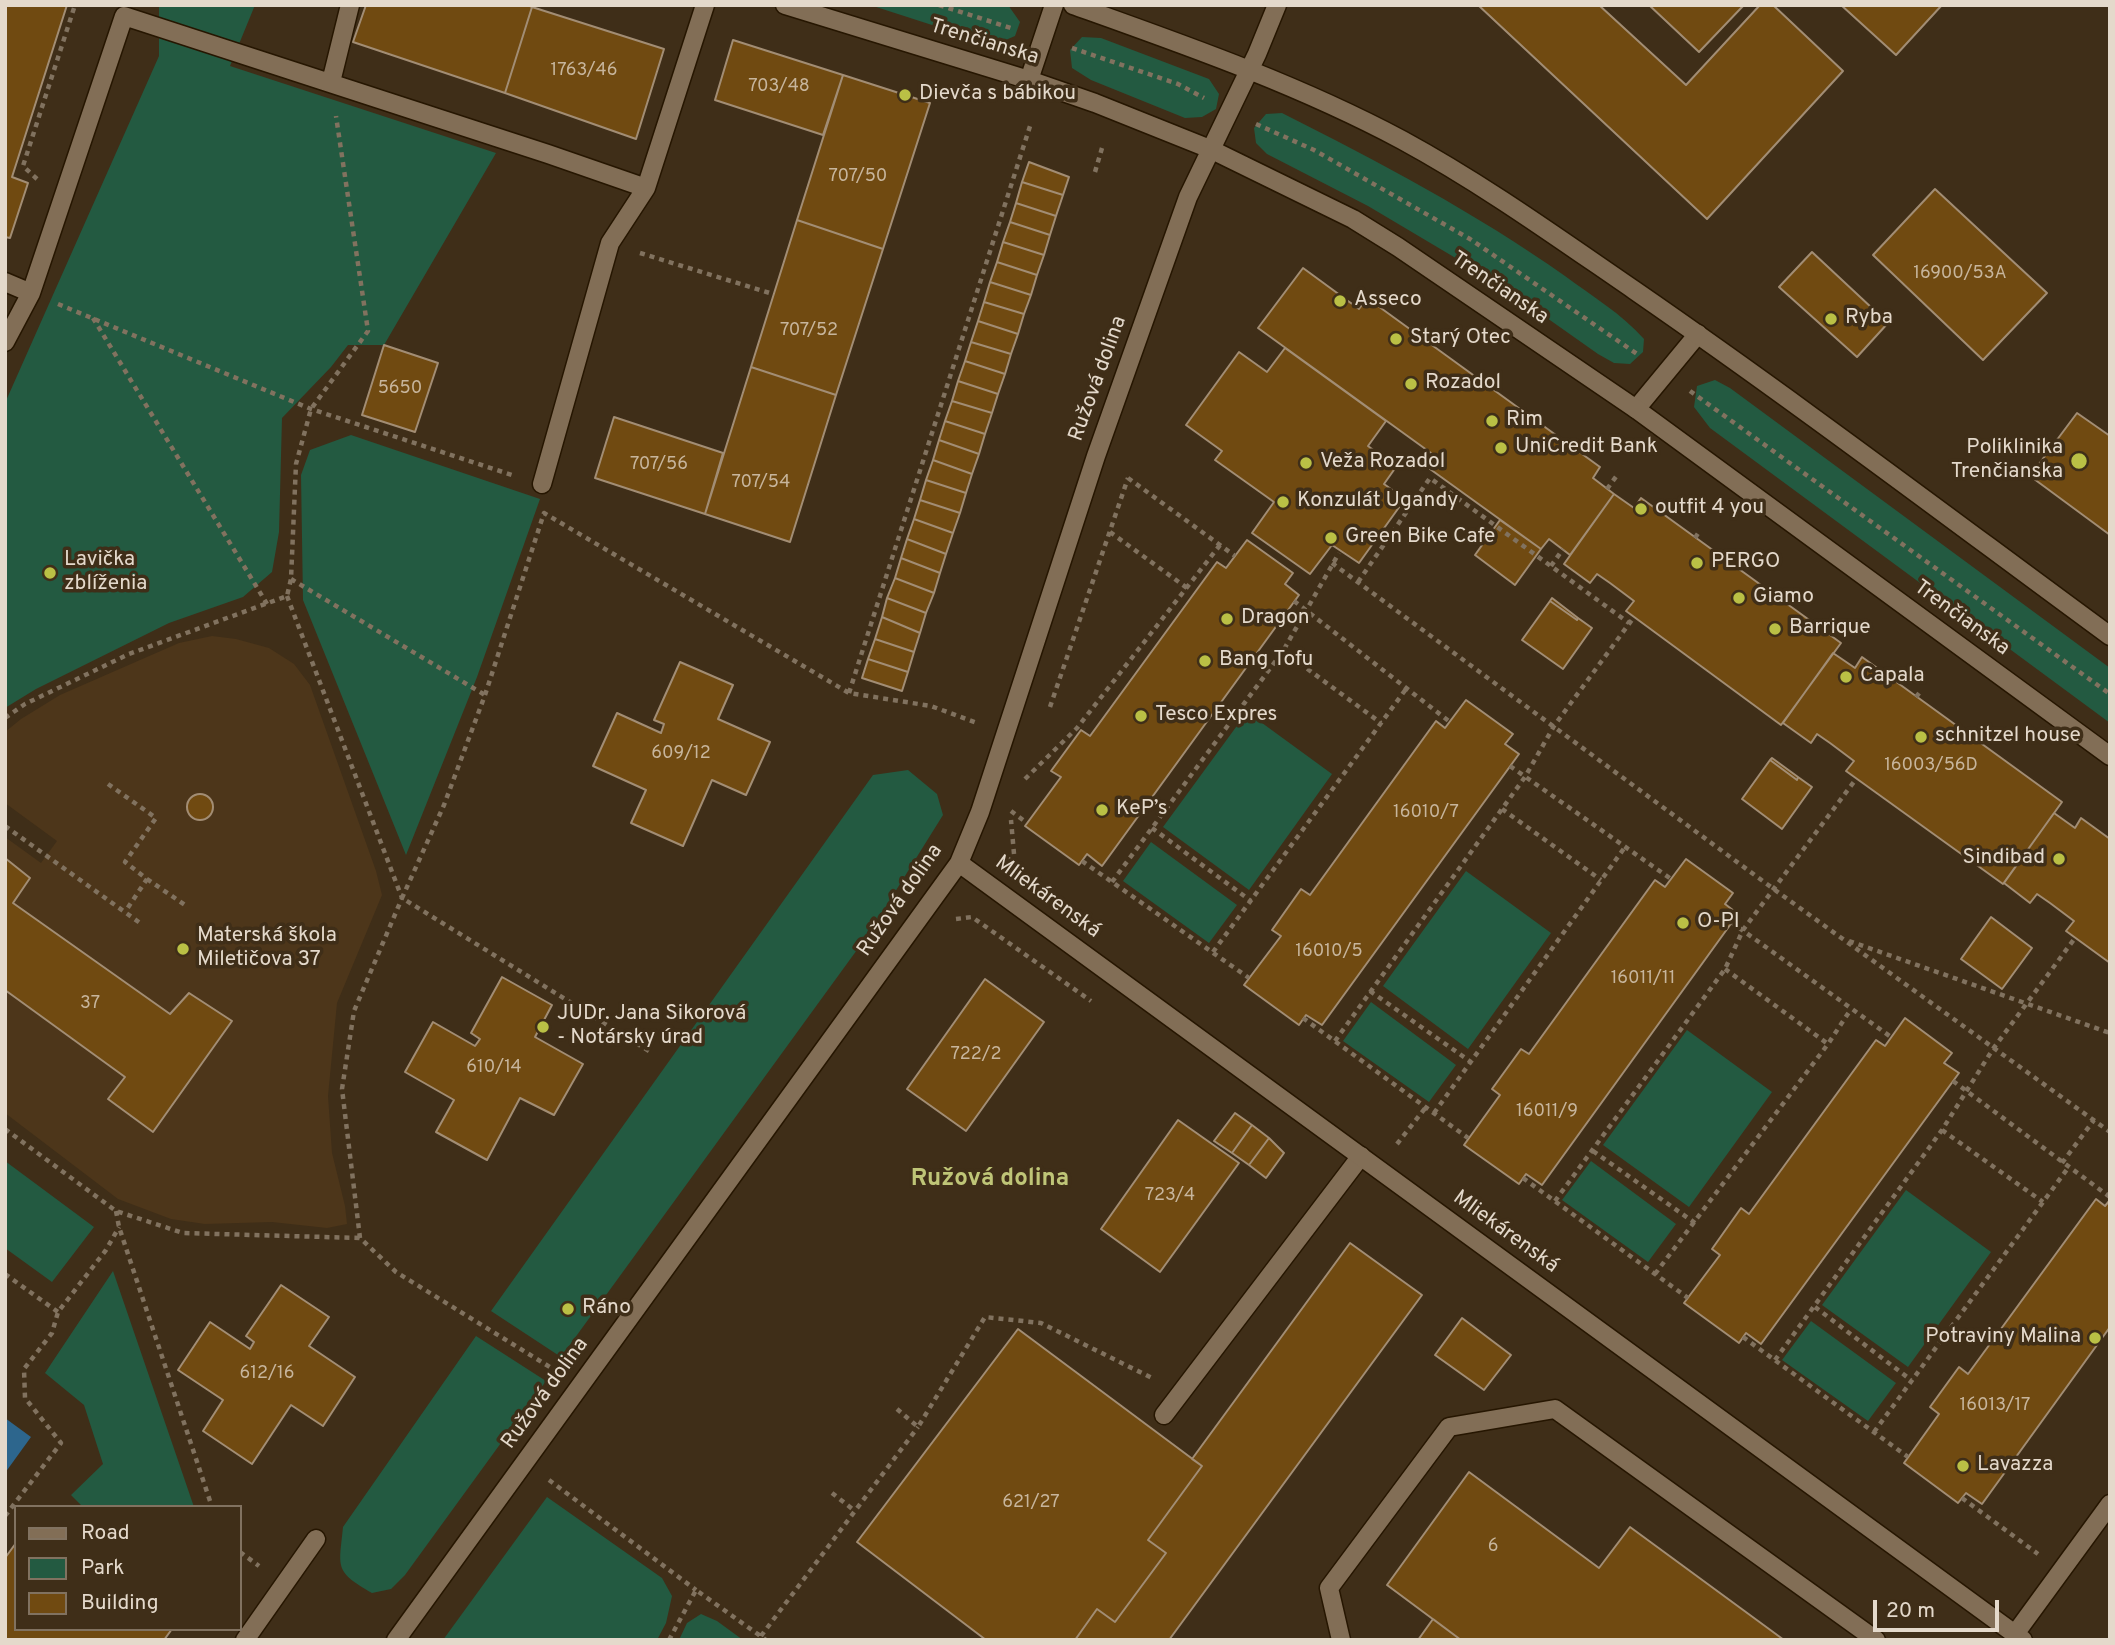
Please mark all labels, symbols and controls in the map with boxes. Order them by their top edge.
street label: Trenčianska [927,15,1041,71]
house number: 1763/46 [551,60,617,82]
house number: 703/48 [748,76,810,98]
place label: Dievča s bábikou [919,82,1076,108]
marker: Dievča s bábikou [897,87,913,103]
house number: 707/50 [829,166,887,188]
street label: Trenčianska [1445,247,1553,331]
house number: 16900/53A [1913,263,2007,285]
place label: Asseco [1354,288,1422,314]
marker: Asseco [1332,293,1348,309]
place label: Ryba [1845,306,1893,332]
marker: Ryba [1823,311,1839,327]
street label: Ružová dolina [1065,313,1133,445]
house number: 707/52 [780,320,838,342]
place label: Starý Otec [1410,326,1511,352]
marker: Starý Otec [1388,331,1404,347]
place label: Rozadol [1425,371,1501,397]
marker: Rozadol [1403,376,1419,392]
house number: 5650 [378,378,422,400]
place label: Rim [1506,408,1543,434]
marker: Rim [1484,413,1500,429]
place label: UniCredit Bank [1515,435,1658,461]
place label: Poliklinika Trenčianska [1951,436,2063,486]
marker: UniCredit Bank [1493,440,1509,456]
place label: Veža Rozadol [1320,450,1445,476]
marker: Poliklinika Trenčianska [2069,451,2089,471]
house number: 707/56 [630,454,688,476]
marker: Veža Rozadol [1298,455,1314,471]
house number: 707/54 [732,472,790,494]
place label: Konzulát Ugandy [1297,489,1458,515]
marker: Konzulát Ugandy [1275,494,1291,510]
place label: outfit 4 you [1655,496,1764,522]
marker: outfit 4 you [1633,501,1649,517]
place label: Green Bike Cafe [1345,525,1495,551]
marker: Green Bike Cafe [1323,530,1339,546]
place label: Lavička zblíženia [64,548,147,598]
place label: PERGO [1711,550,1780,576]
marker: PERGO [1689,555,1705,571]
marker: Lavička zblíženia [42,565,58,581]
street label: Trenčianska [1908,576,2014,662]
place label: Giamo [1753,585,1814,611]
marker: Giamo [1731,590,1747,606]
place label: Dragon [1241,606,1310,632]
marker: Dragon [1219,611,1235,627]
place label: Barrique [1789,616,1871,642]
marker: Barrique [1767,621,1783,637]
place label: Bang Tofu [1219,648,1313,674]
marker: Bang Tofu [1197,653,1213,669]
place label: Capala [1860,664,1925,690]
marker: Capala [1838,669,1854,685]
place label: Tesco Expres [1155,703,1277,729]
marker: Tesco Expres [1133,708,1149,724]
place label: schnitzel house [1935,724,2081,750]
marker: schnitzel house [1913,729,1929,745]
house number: 609/12 [651,743,711,765]
house number: 16003/56D [1884,755,1978,777]
place label: KeP’s [1116,797,1167,823]
marker: KeP’s [1094,802,1110,818]
house number: 16010/7 [1393,802,1459,824]
street label: Ružová dolina [853,840,949,962]
place label: Sindibad [1963,846,2045,872]
street label: Mliekárenská [989,851,1105,945]
marker: Sindibad [2051,851,2067,867]
place label: O-PI [1697,910,1740,936]
marker: O-PI [1675,915,1691,931]
place label: Materská škola Miletičova 37 [197,924,337,974]
marker: Materská škola Miletičova 37 [175,941,191,957]
house number: 16010/5 [1295,941,1363,963]
house number: 16011/11 [1611,968,1675,990]
house number: 37 [80,993,100,1015]
place label: JUDr. Jana Sikorová - Notársky úrad [557,1002,746,1052]
marker: JUDr. Jana Sikorová - Notársky úrad [535,1019,551,1035]
house number: 722/2 [951,1044,1001,1066]
house number: 610/14 [466,1057,522,1079]
house number: 16011/9 [1516,1101,1578,1123]
district label: Ružová dolina [911,1166,1069,1194]
house number: 723/4 [1145,1185,1195,1207]
street label: Mliekárenská [1447,1186,1563,1280]
place label: Ráno [582,1296,631,1322]
marker: Ráno [560,1301,576,1317]
place label: Potraviny Malina [1925,1325,2081,1351]
marker: Potraviny Malina [2087,1330,2103,1346]
street label: Ružová dolina [497,1333,595,1455]
house number: 612/16 [240,1363,294,1385]
house number: 16013/17 [1960,1395,2030,1417]
place label: Lavazza [1977,1453,2053,1479]
marker: Lavazza [1955,1458,1971,1474]
house number: 621/27 [1002,1492,1060,1514]
legend [14,1505,242,1631]
text: Road [81,1520,130,1547]
house number: 6 [1488,1536,1498,1558]
text: Park [81,1555,124,1582]
scale bar [1877,1586,2003,1630]
text: Building [81,1590,159,1617]
text: 20 m [1886,1598,1935,1625]

